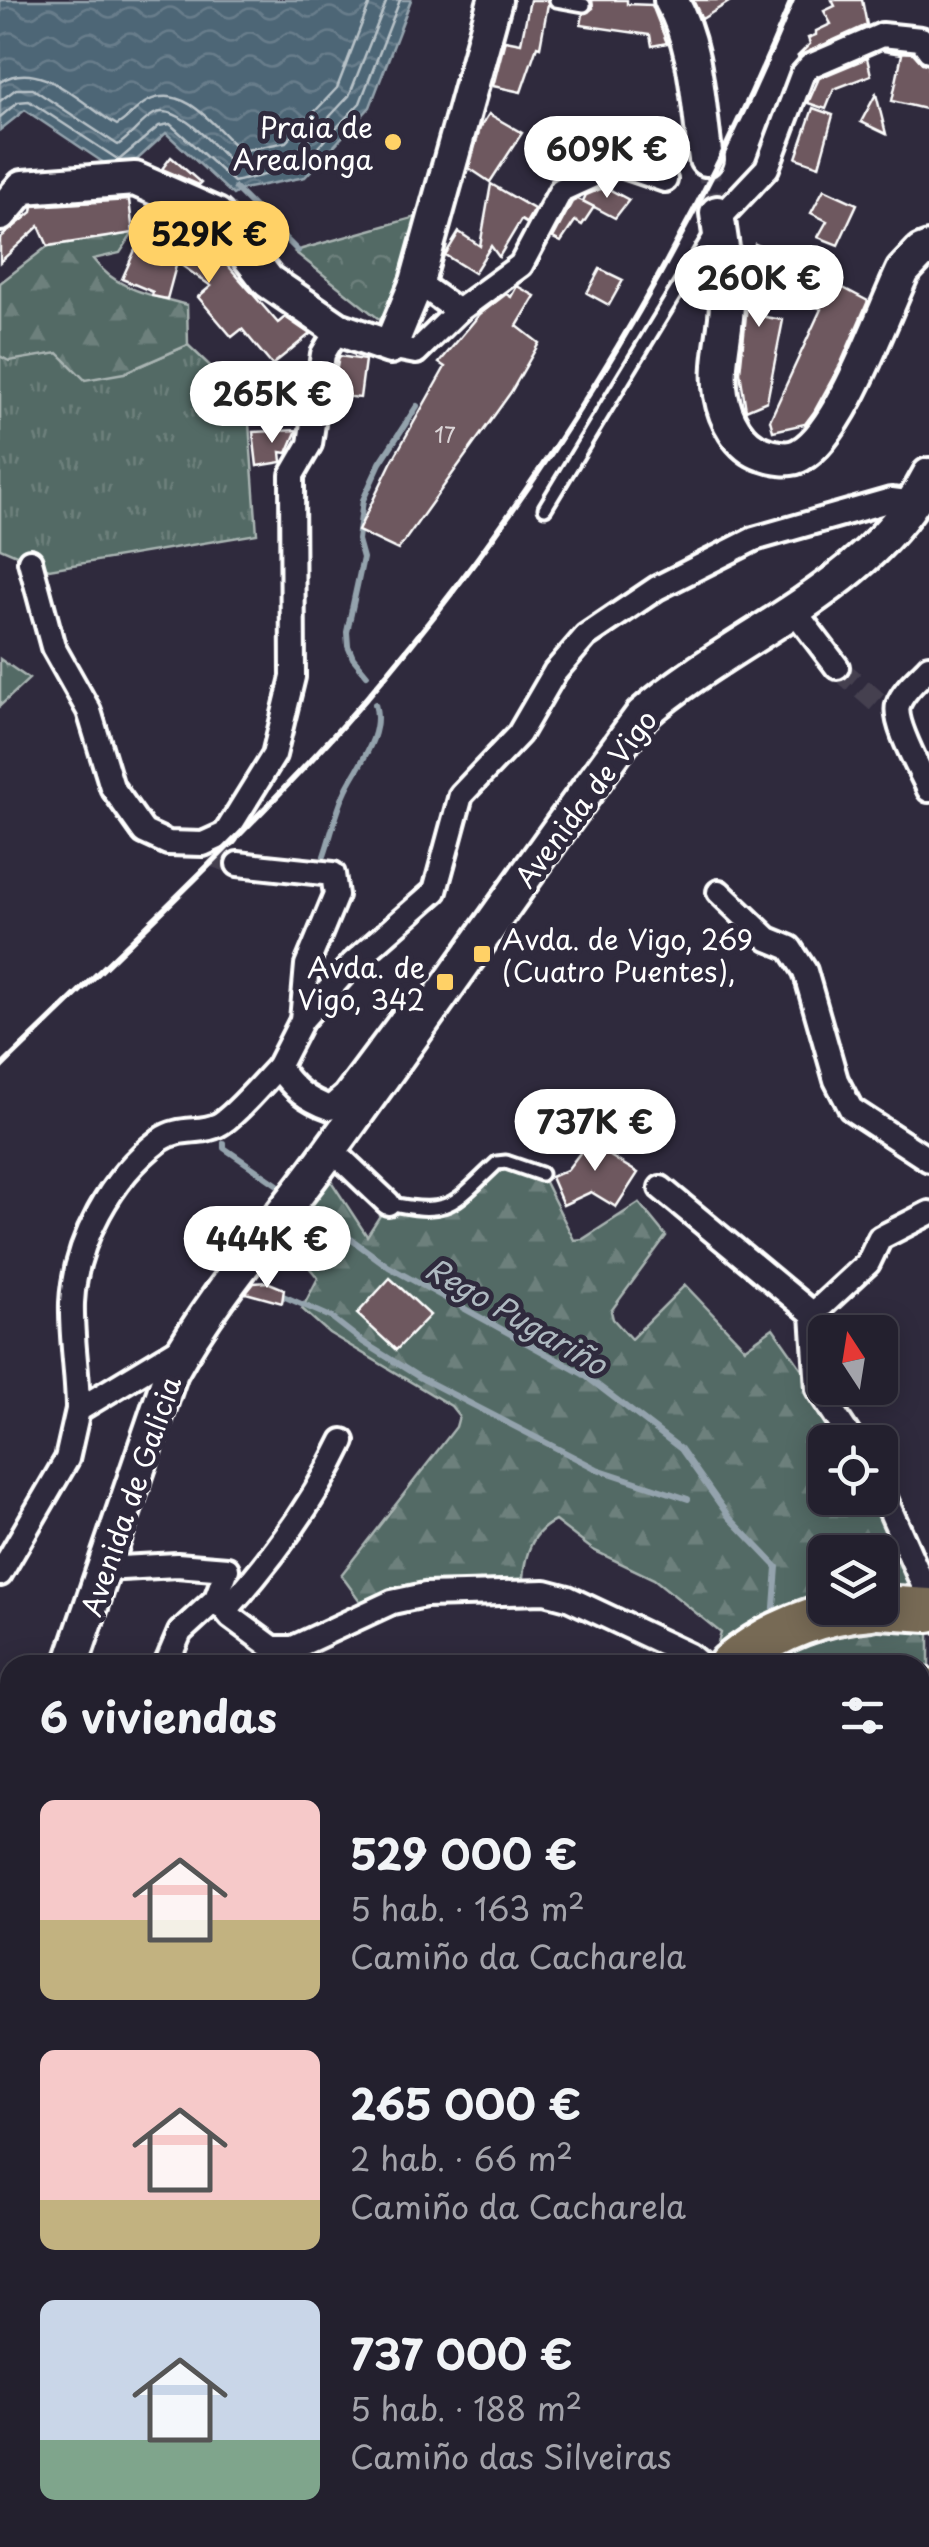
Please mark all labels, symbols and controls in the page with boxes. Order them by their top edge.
place label: Praia de Arealonga [233,105,374,180]
pin: 609K € [526,116,688,201]
text: 609K € [546,124,668,172]
marker: Praia de Arealonga [382,131,404,153]
pin: 529K € [128,201,290,286]
text: 529K € [151,209,267,257]
pin: 260K € [678,245,840,330]
text: 260K € [697,253,821,301]
pin: 265K € [191,361,353,446]
text: 265K € [212,369,332,417]
house number: 17 [434,417,456,450]
street label: Avenida de Vigo [503,700,667,896]
place label: Avda. de Vigo, 269 (Cuatro Puentes), [502,917,753,992]
marker: Avda. de Vigo, 269 (Cuatro Puentes), [471,943,493,965]
place label: Avda. de Vigo, 342 [298,945,425,1020]
marker: Avda. de Vigo, 342 [434,971,456,993]
pin: 737K € [514,1089,676,1174]
text: 737K € [537,1097,653,1145]
pin: 444K € [186,1206,348,1291]
text: 444K € [206,1214,328,1262]
water label: Rego Pugariño [418,1245,617,1386]
north arrow [808,1315,898,1405]
map controls [808,1315,898,1625]
street label: Avenida de Galicia [69,1369,192,1622]
button: locate [808,1425,898,1515]
button: layers [808,1535,898,1625]
text: 6 viviendas [40,1684,277,1747]
icon: filters [835,1688,890,1743]
text: 529 000 € [350,1821,577,1884]
icon: home [120,1840,240,1960]
text: 5 hab. · 163 m² [350,1884,585,1932]
text: Camiño da Cacharela [350,1932,686,1980]
text: 265 000 € [350,2071,581,2134]
icon: home [120,2090,240,2210]
text: 2 hab. · 66 m² [350,2134,573,2182]
text: Camiño da Cacharela [350,2182,686,2230]
text: 737 000 € [350,2321,573,2384]
icon: home [120,2340,240,2460]
text: 5 hab. · 188 m² [350,2384,582,2432]
text: Camiño das Silveiras [350,2432,672,2480]

